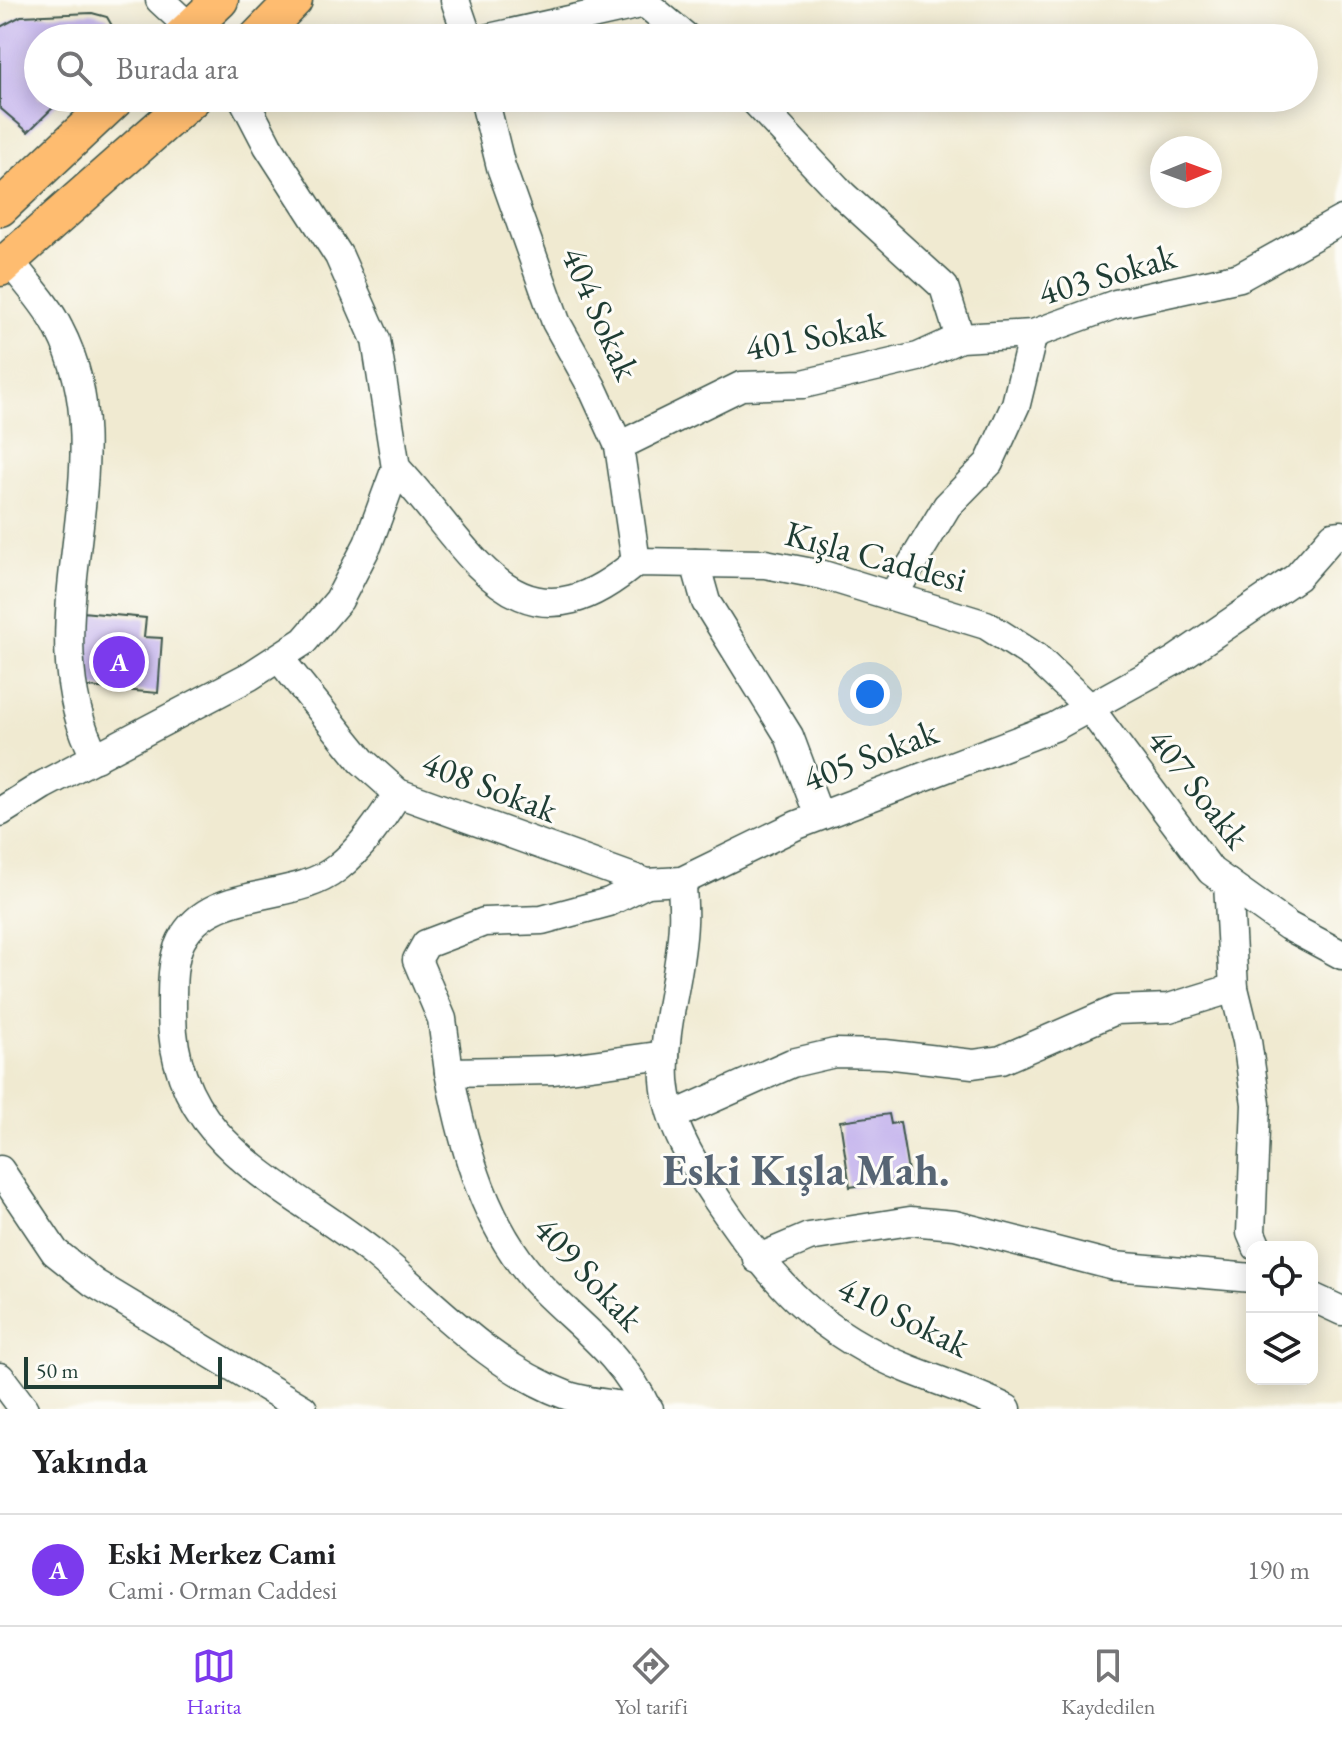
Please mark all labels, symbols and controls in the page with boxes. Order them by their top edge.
search box [24,24,1318,112]
icon: search [52,46,96,90]
text: Burada ara [116,49,239,88]
north arrow [1150,136,1222,208]
street label: 403 Sokak [1033,232,1182,316]
street label: 404 Sokak [551,239,652,388]
street label: 401 Sokak [741,300,890,371]
street label: Kışla Caddesi [780,509,972,603]
pin: A [93,632,145,692]
your location [850,674,890,714]
street label: 405 Sokak [796,707,945,802]
street label: 407 Soakk [1137,718,1262,859]
street label: 408 Sokak [416,739,565,834]
district label: Eski Kışla Mah. [662,1141,950,1198]
street label: 409 Sokak [524,1205,655,1341]
map controls [1246,1241,1318,1385]
button: locate [1246,1241,1318,1313]
street label: 410 Sokak [830,1264,979,1369]
button: layers [1246,1313,1318,1385]
scale bar [24,1353,222,1389]
text: 50 m [36,1356,79,1385]
text: Yakında [32,1439,148,1483]
text: Eski Merkez Cami [108,1534,336,1573]
text: A [49,1553,67,1587]
text: 190 m [1247,1553,1310,1587]
text: Cami · Orman Caddesi [108,1573,337,1607]
tab: Harita [187,1644,242,1721]
tab: Yol tarifi [615,1644,688,1721]
tab: Kaydedilen [1061,1644,1155,1721]

